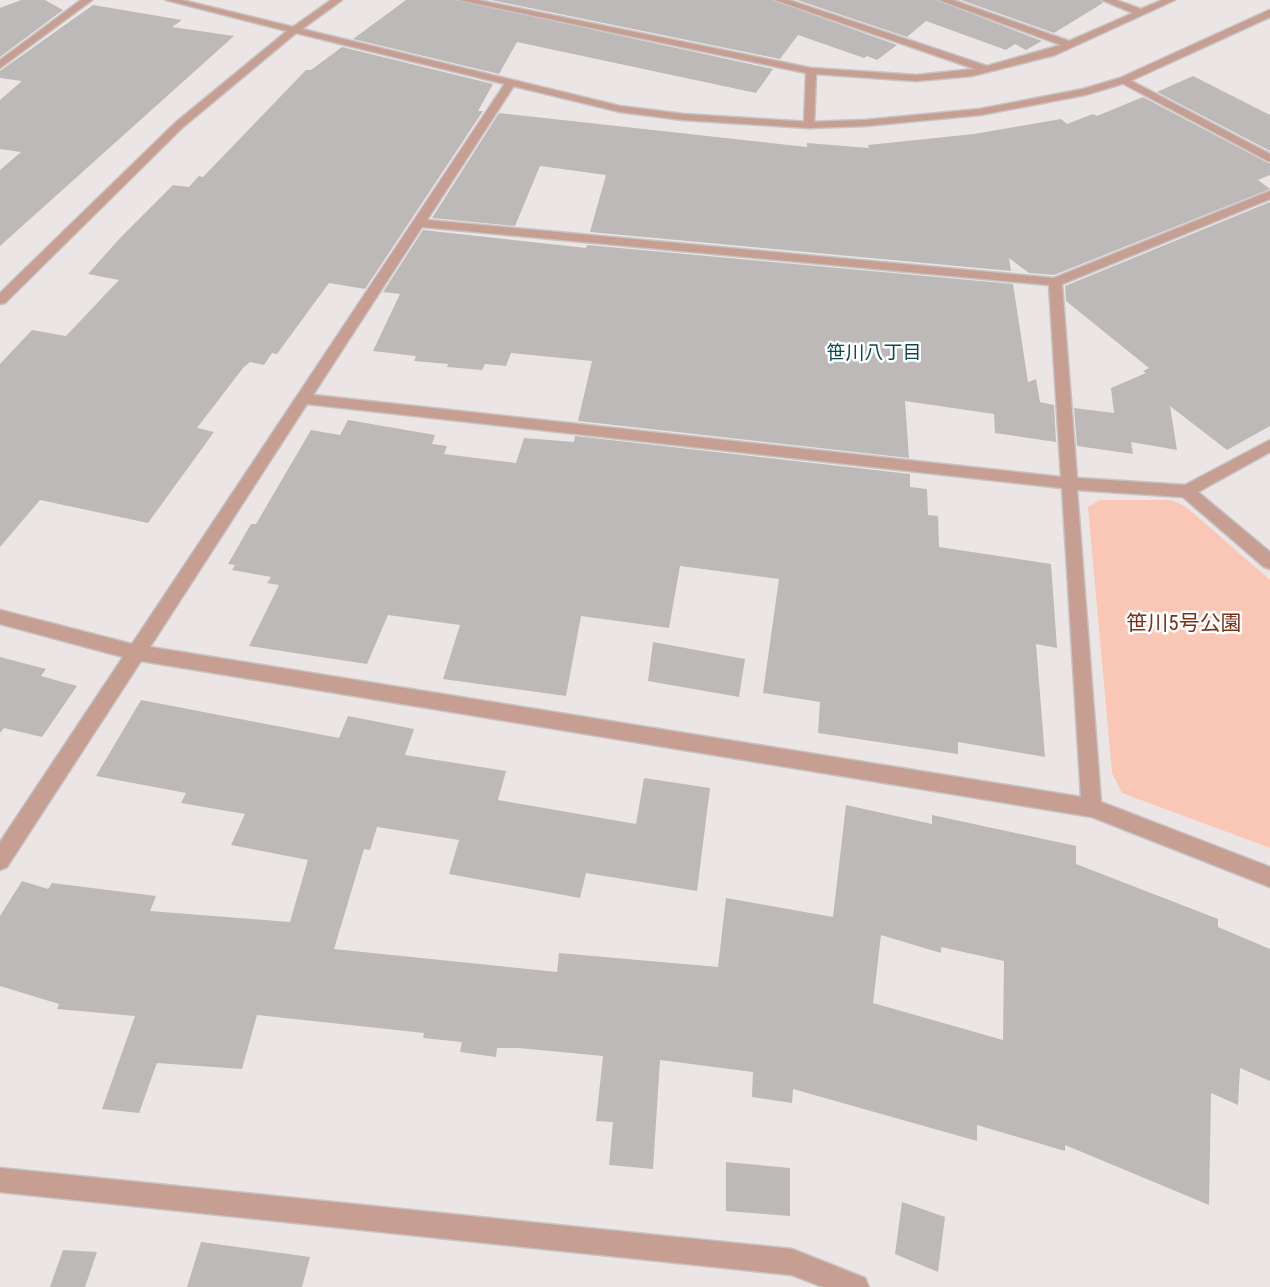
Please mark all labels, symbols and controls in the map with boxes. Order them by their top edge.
district label: 笹川八丁目 [827,343,921,365]
park label: 笹川5号公園 [1126,612,1242,638]

